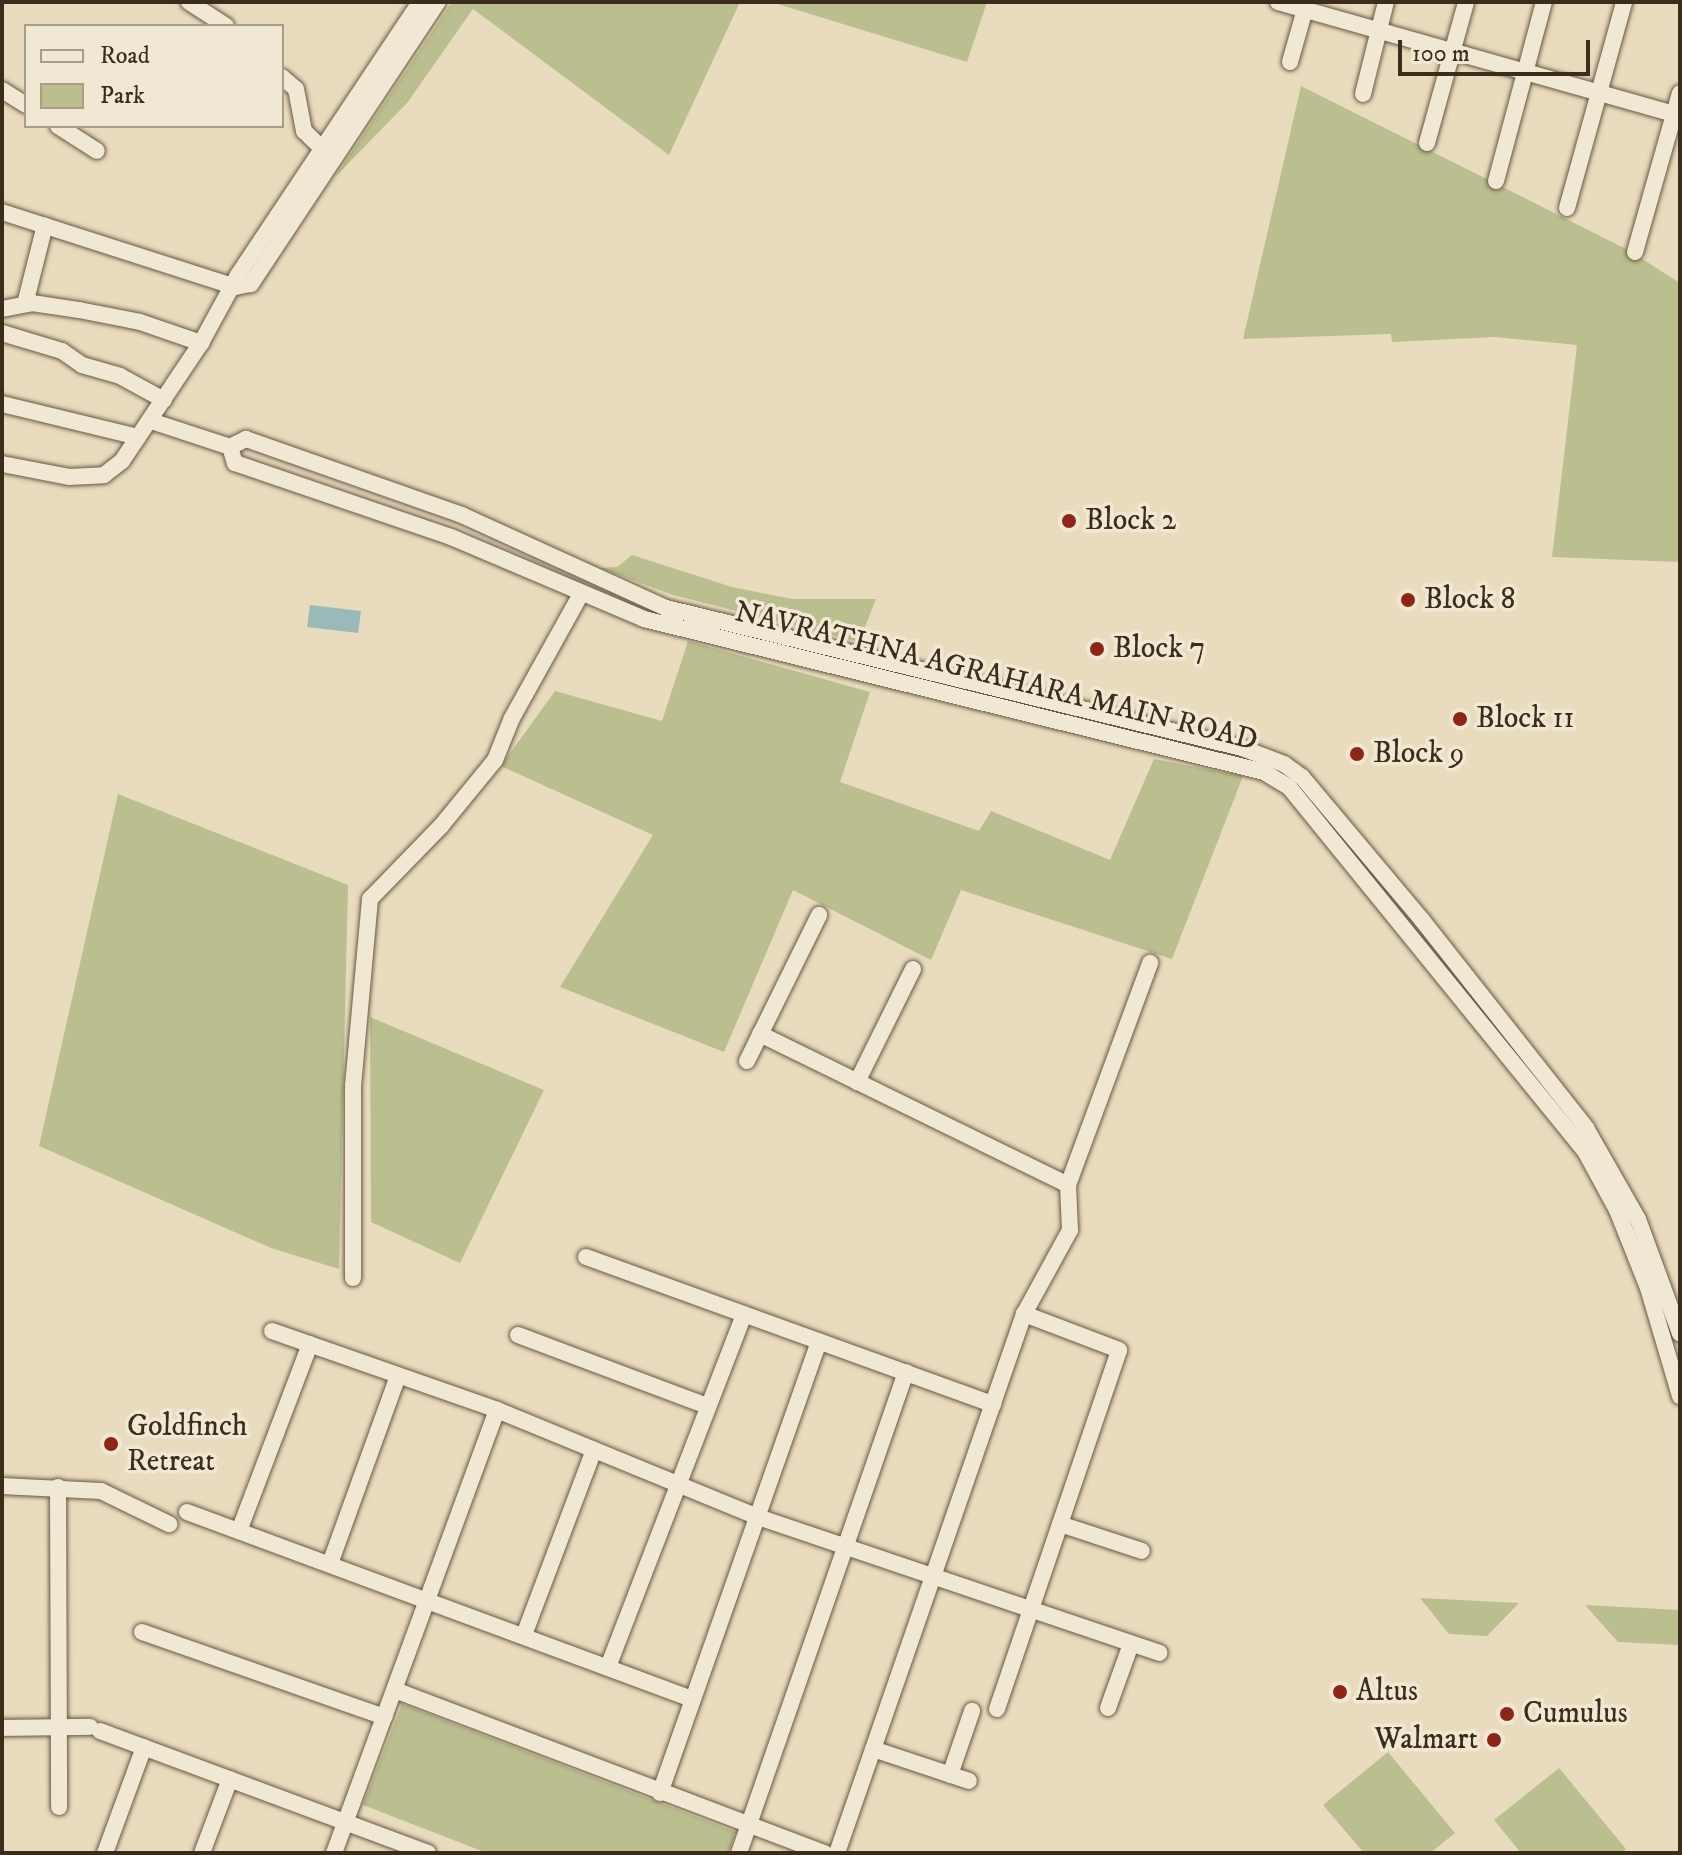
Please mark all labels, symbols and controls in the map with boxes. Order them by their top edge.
legend [24,24,284,128]
scale bar [1402,24,1594,74]
text: 100 m [1412,39,1470,69]
text: Road [100,41,150,71]
text: Park [100,81,145,111]
place label: Block 2 [1085,503,1176,539]
marker: Block 2 [1060,512,1078,530]
place label: Block 8 [1424,582,1516,618]
marker: Block 8 [1399,591,1417,609]
street label: NAVRATHNA AGRAHARA MAIN ROAD [731,594,1261,760]
place label: Block 7 [1113,631,1205,667]
marker: Block 7 [1088,640,1106,658]
place label: Block 11 [1476,701,1575,737]
marker: Block 11 [1451,710,1469,728]
place label: Block 9 [1373,736,1465,772]
marker: Block 9 [1348,745,1366,763]
place label: Goldfinch Retreat [127,1409,248,1480]
marker: Goldfinch Retreat [102,1435,120,1453]
place label: Altus [1356,1674,1418,1710]
marker: Altus [1331,1683,1349,1701]
place label: Cumulus [1523,1696,1628,1732]
marker: Cumulus [1498,1705,1516,1723]
place label: Walmart [1374,1722,1478,1758]
marker: Walmart [1485,1731,1503,1749]

